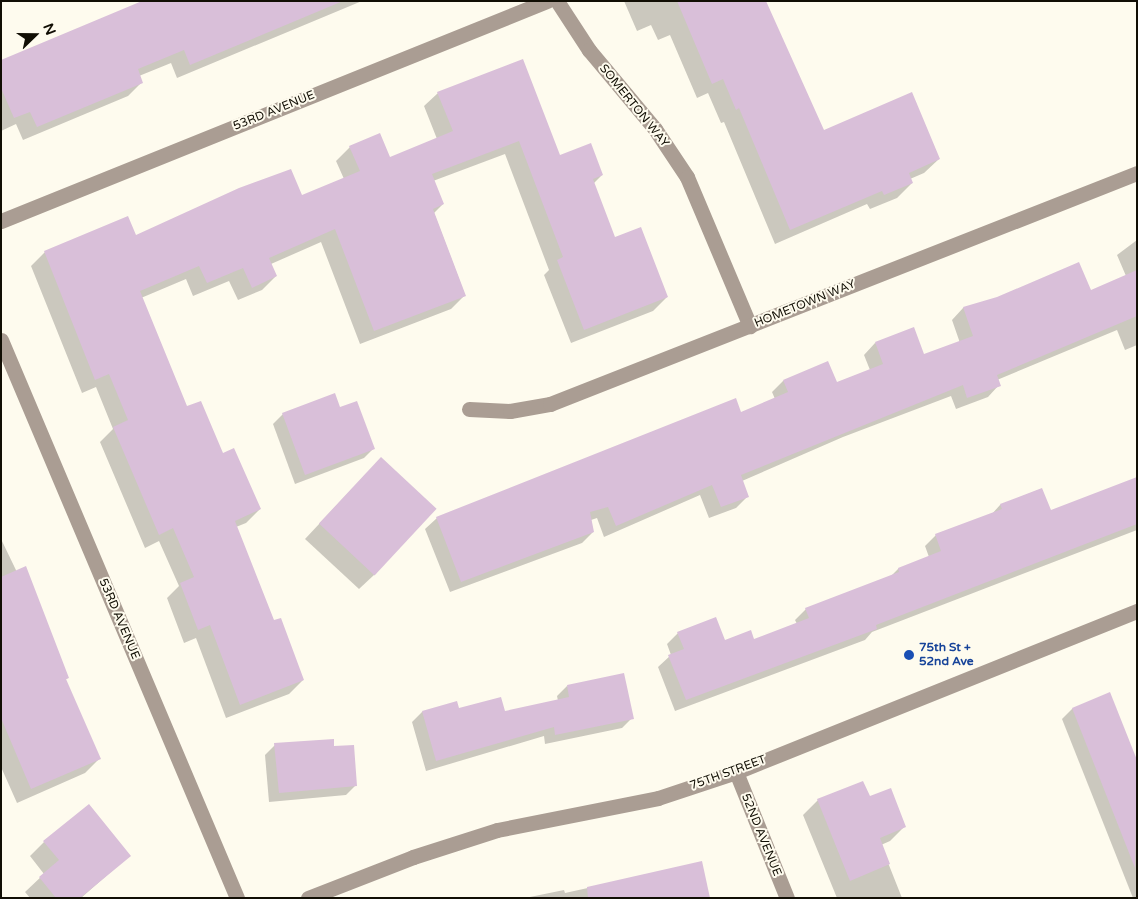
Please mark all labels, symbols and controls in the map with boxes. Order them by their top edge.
north arrow [10,10,60,60]
text: N [39,21,59,38]
street label: SOMERTON WAY [596,62,672,150]
street label: 53RD AVENUE [231,88,317,134]
street label: HOMETOWN WAY [752,277,858,331]
street label: 53RD AVENUE [95,576,143,662]
place label: 75th St + 52nd Ave [919,641,974,669]
marker: 75th St + 52nd Ave [903,649,915,661]
street label: 75TH STREET [688,753,768,793]
street label: 52ND AVENUE [738,792,784,878]

